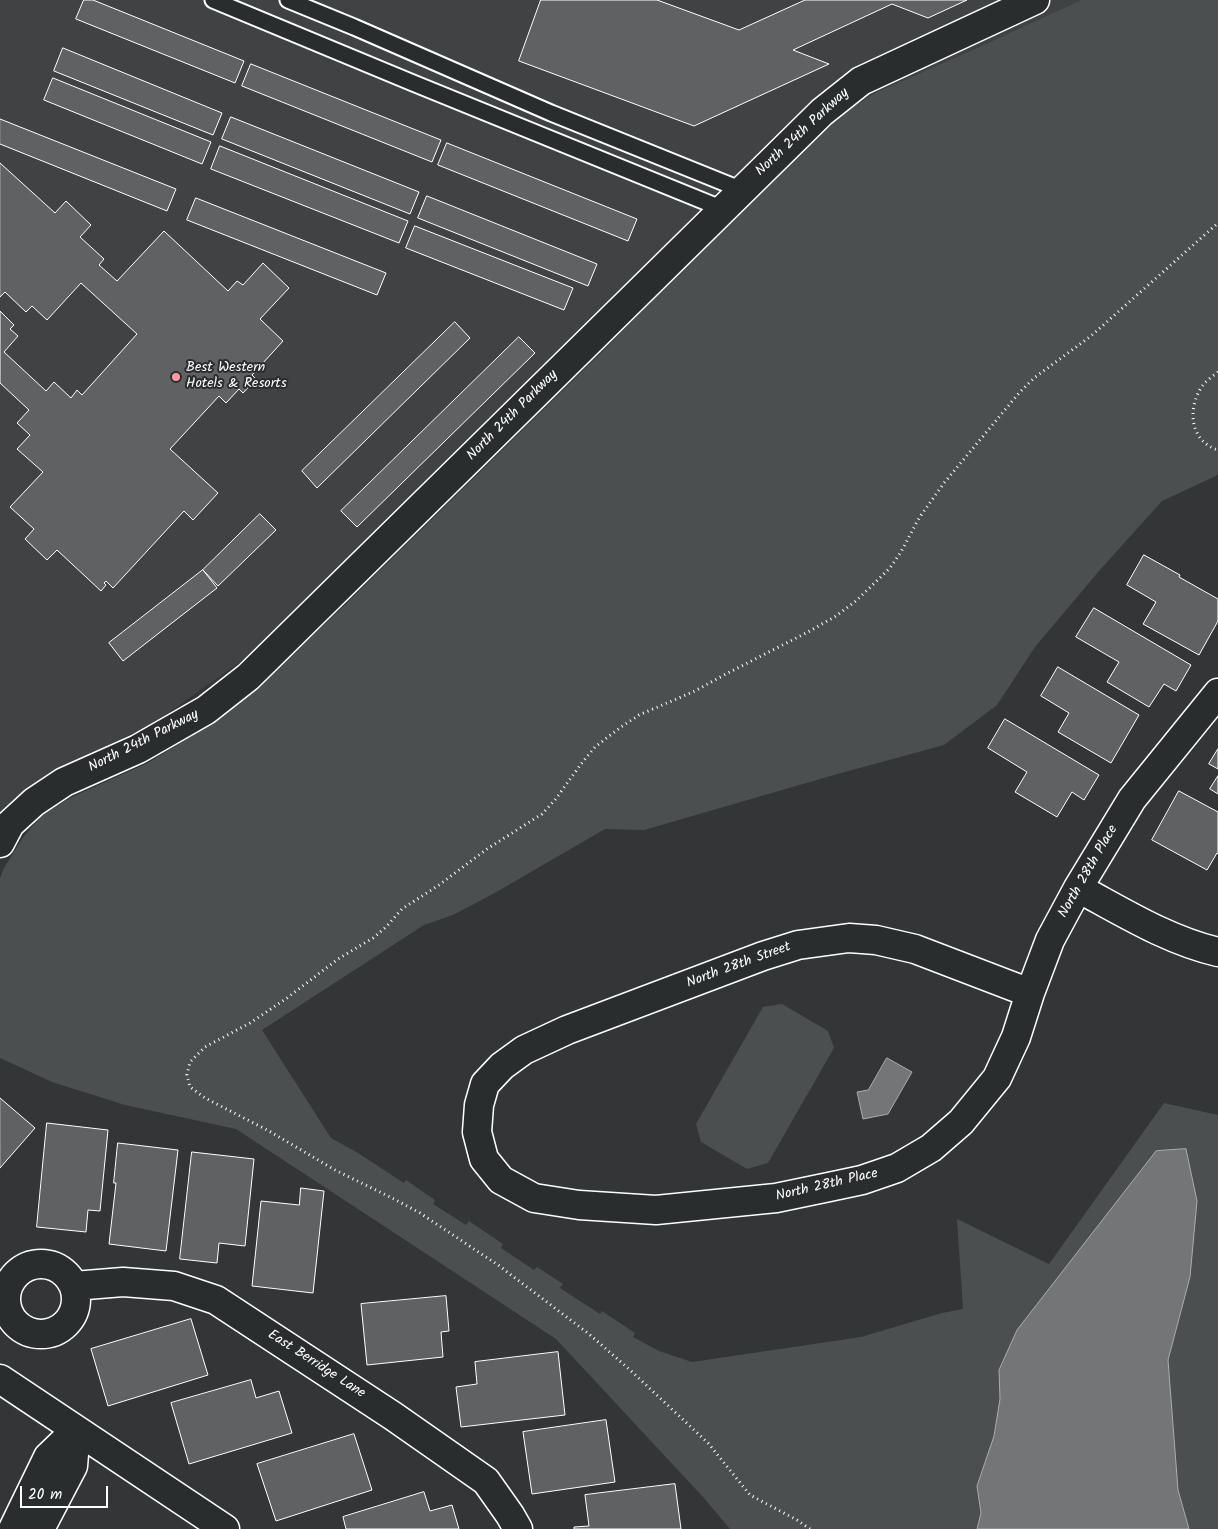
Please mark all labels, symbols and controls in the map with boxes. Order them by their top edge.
street label: North 24th Parkway [753,85,853,181]
place label: Best Western Hotels & Resorts [186,361,287,394]
street label: North 24th Parkway [464,367,562,465]
marker: Best Western Hotels & Resorts [170,371,182,383]
street label: North 24th Parkway [86,707,202,777]
street label: North 28th Place [1056,823,1122,921]
street label: North 28th Street [685,939,793,993]
street label: North 28th Place [774,1166,880,1206]
street label: East Berridge Lane [264,1327,368,1403]
scale bar [22,1476,110,1508]
text: 20 m [28,1483,62,1507]

